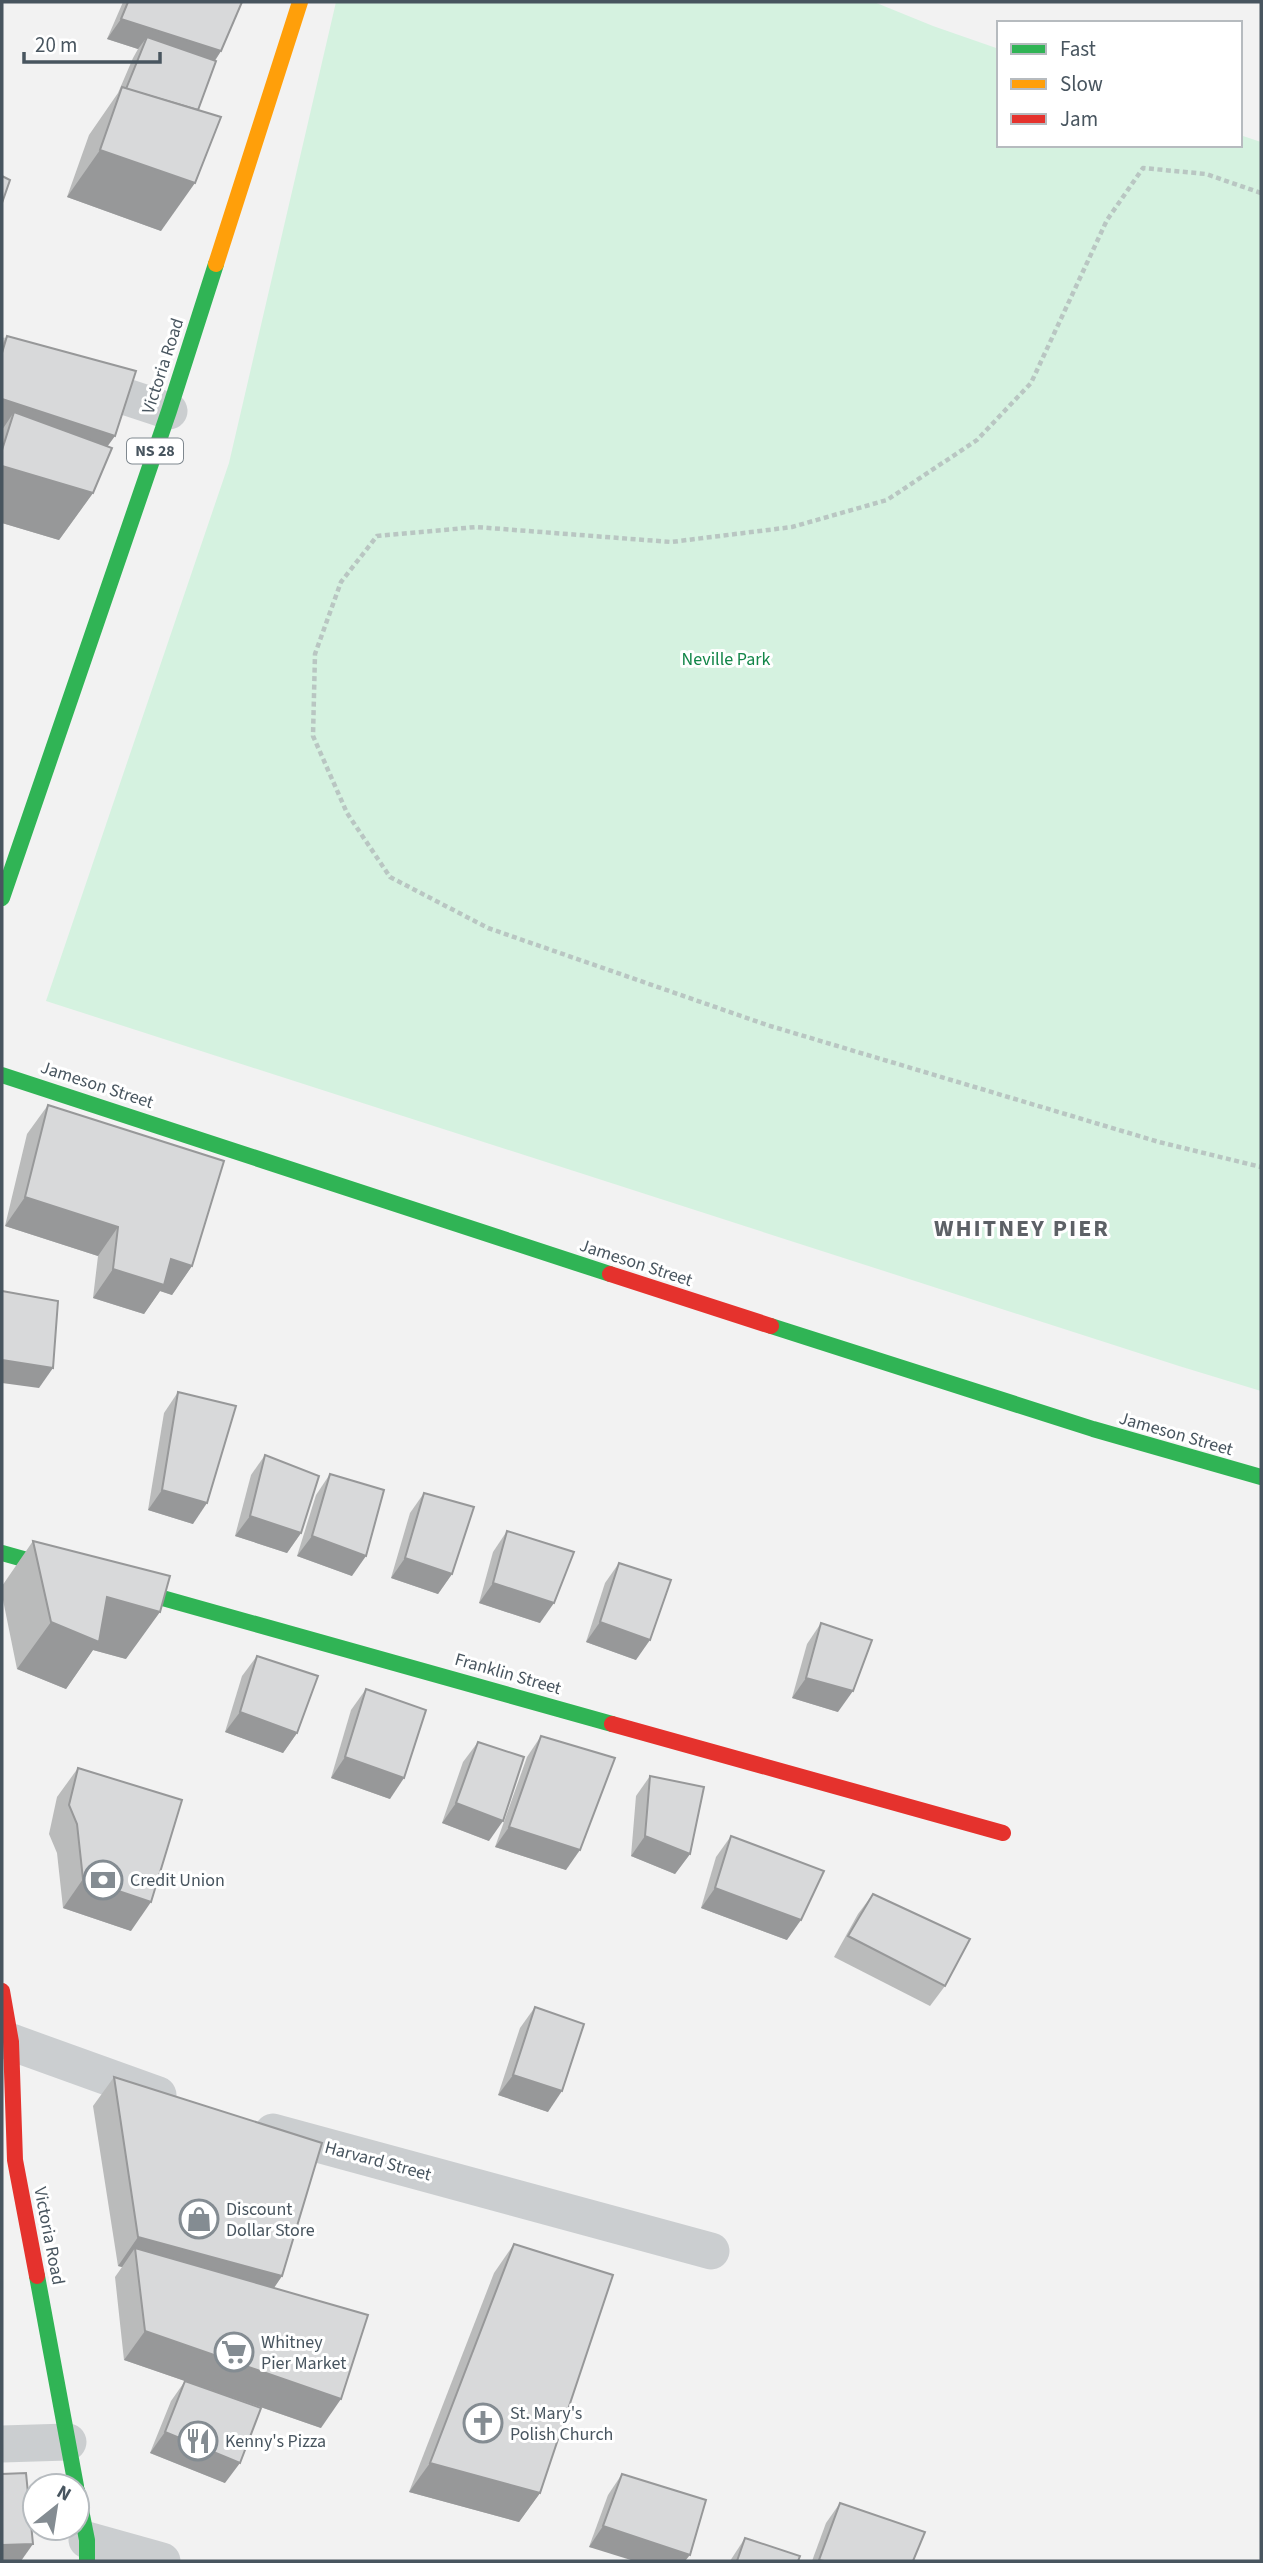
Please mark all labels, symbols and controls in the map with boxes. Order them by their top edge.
scale bar [24,21,161,65]
legend [997,21,1242,147]
text: 20 m [35,30,77,60]
text: Fast [1060,34,1096,64]
text: Slow [1060,69,1103,99]
text: Jam [1060,104,1098,134]
street label: Victoria Road [136,315,190,417]
road number: NS 28 [127,438,183,464]
park label: Neville Park [682,647,771,672]
street label: Jameson Street [37,1055,157,1115]
district label: WHITNEY PIER [934,1211,1110,1246]
street label: Jameson Street [576,1233,696,1293]
street label: Jameson Street [1116,1406,1236,1462]
street label: Franklin Street [452,1647,564,1701]
bank icon: Credit Union [82,1859,124,1901]
place label: Credit Union [130,1868,225,1893]
street label: Harvard Street [322,2135,434,2187]
street label: Victoria Road [27,2185,71,2287]
place label: Discount Dollar Store [226,2197,315,2243]
shop icon: Discount Dollar Store [178,2198,220,2240]
place label: Whitney Pier Market [261,2330,346,2376]
supermarket icon: Whitney Pier Market [213,2331,255,2373]
place label: St. Mary's Polish Church [510,2401,613,2447]
church icon: St. Mary's Polish Church [462,2402,504,2444]
restaurant icon: Kenny's Pizza [177,2420,219,2462]
place label: Kenny's Pizza [225,2429,326,2454]
north arrow [21,2472,91,2542]
text: N [52,2479,76,2508]

